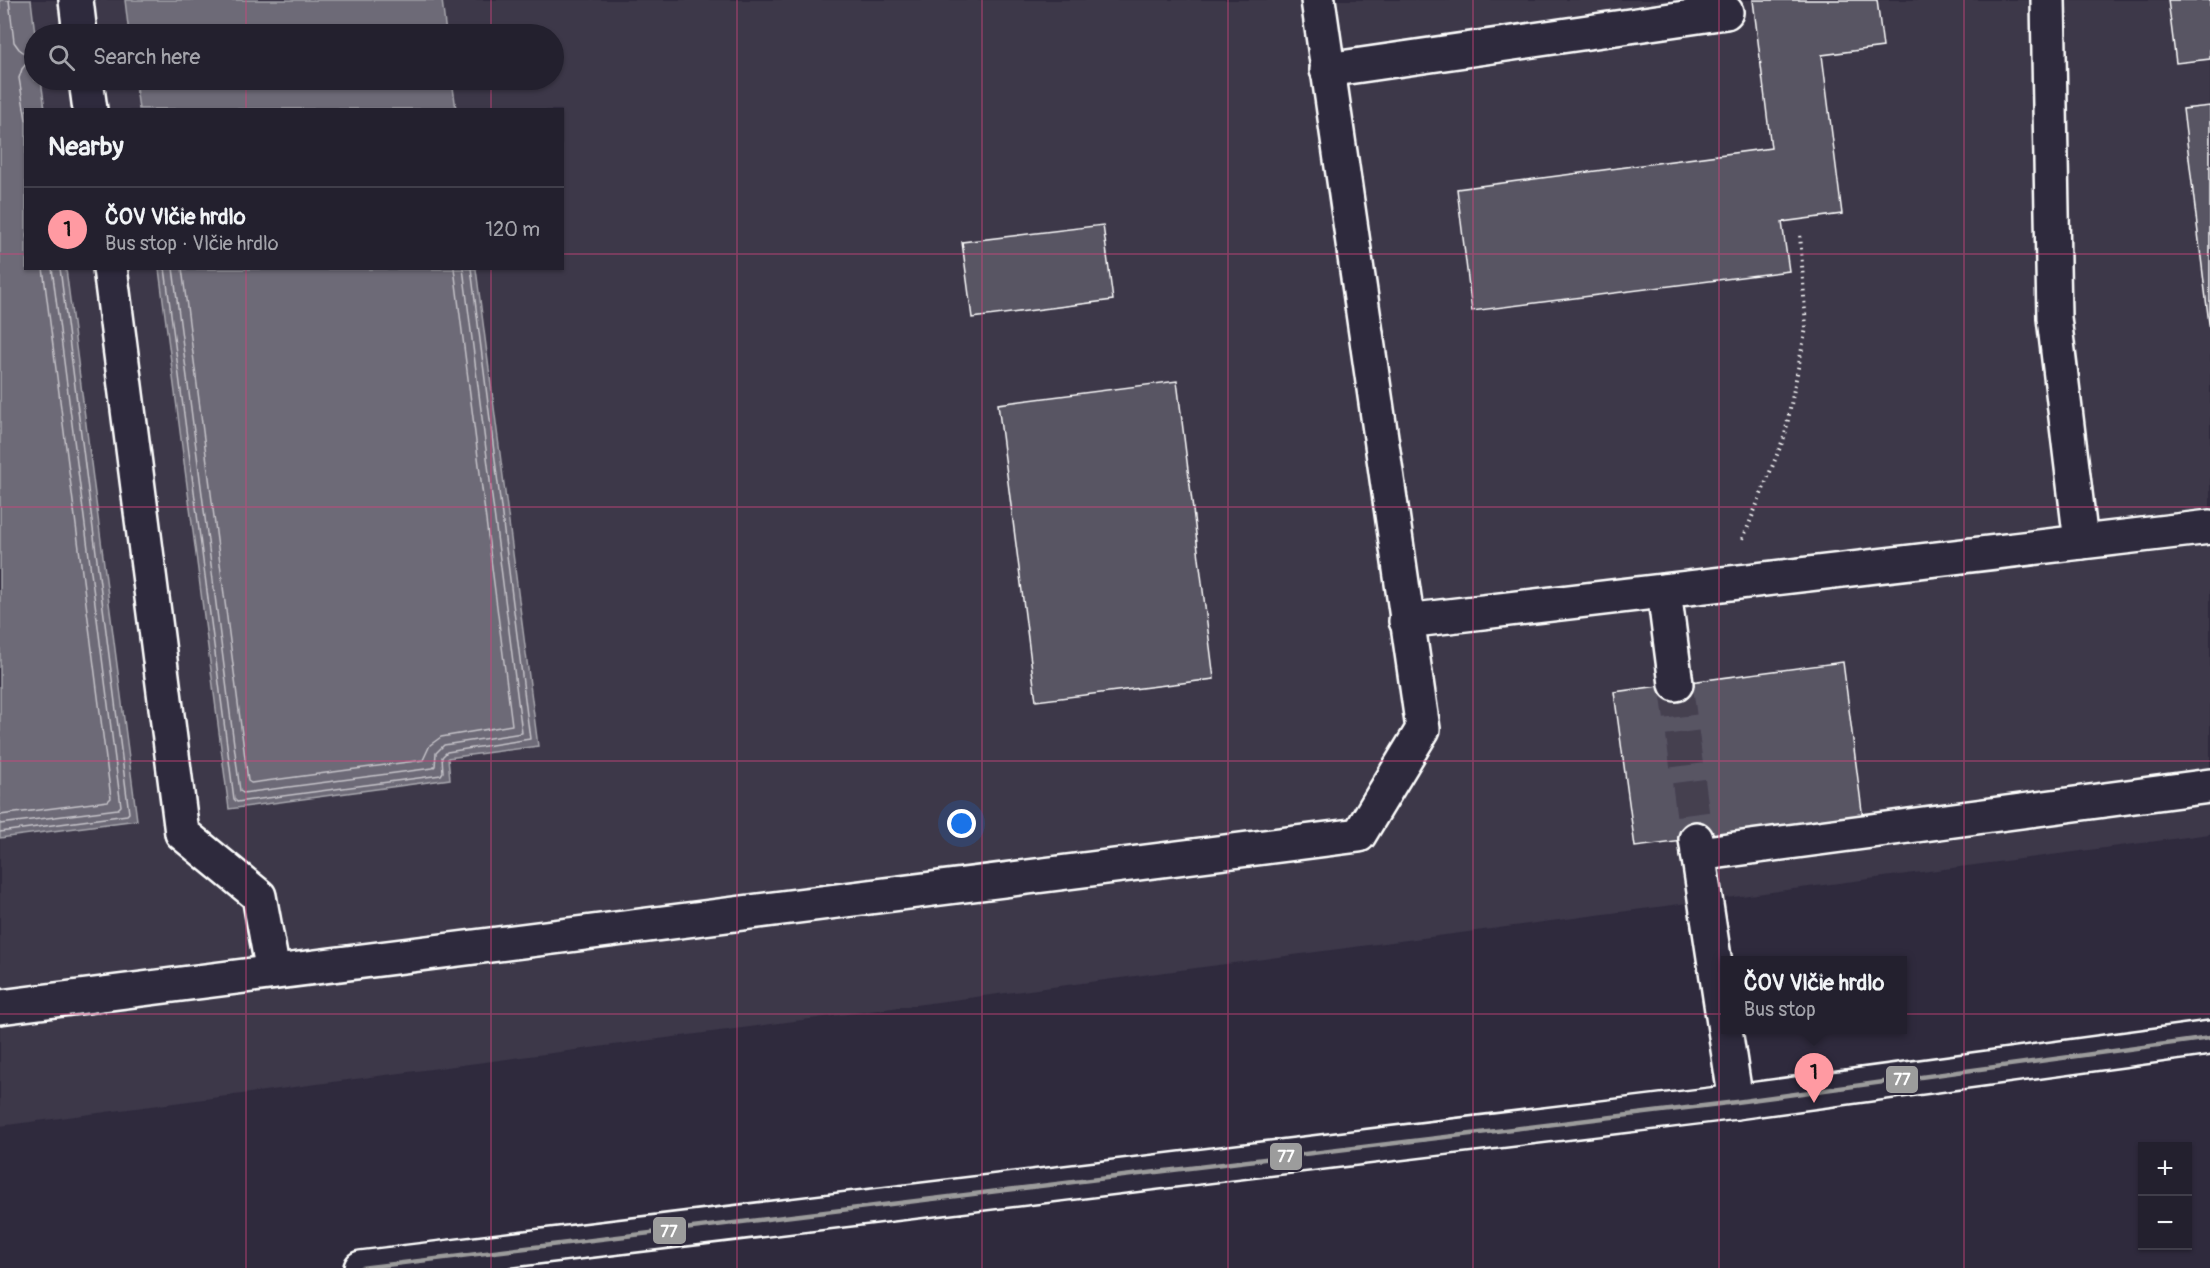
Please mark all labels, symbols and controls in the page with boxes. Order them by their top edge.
search box [24,24,564,90]
icon: search [45,41,78,74]
text: Search here [93,43,200,71]
text: Nearby [48,131,124,163]
text: ČOV Vlčie hrdlo [105,203,246,231]
text: 1 [64,217,71,242]
text: 120 m [485,217,540,242]
text: Bus stop · Vlčie hrdlo [105,231,278,256]
your location [947,809,976,838]
popup [1721,956,1907,1034]
text: ČOV Vlčie hrdlo [1744,969,1884,997]
text: Bus stop [1744,997,1816,1022]
pin: 1 [1794,1054,1834,1103]
line badge: 77 [1885,1065,1919,1094]
text: 77 [1894,1070,1911,1090]
line badge: 77 [1269,1142,1303,1171]
map controls [2138,1142,2192,1250]
button: + [2138,1142,2192,1196]
text: 77 [1278,1147,1295,1167]
button: − [2138,1196,2192,1250]
line badge: 77 [652,1216,687,1245]
text: 77 [661,1222,678,1242]

